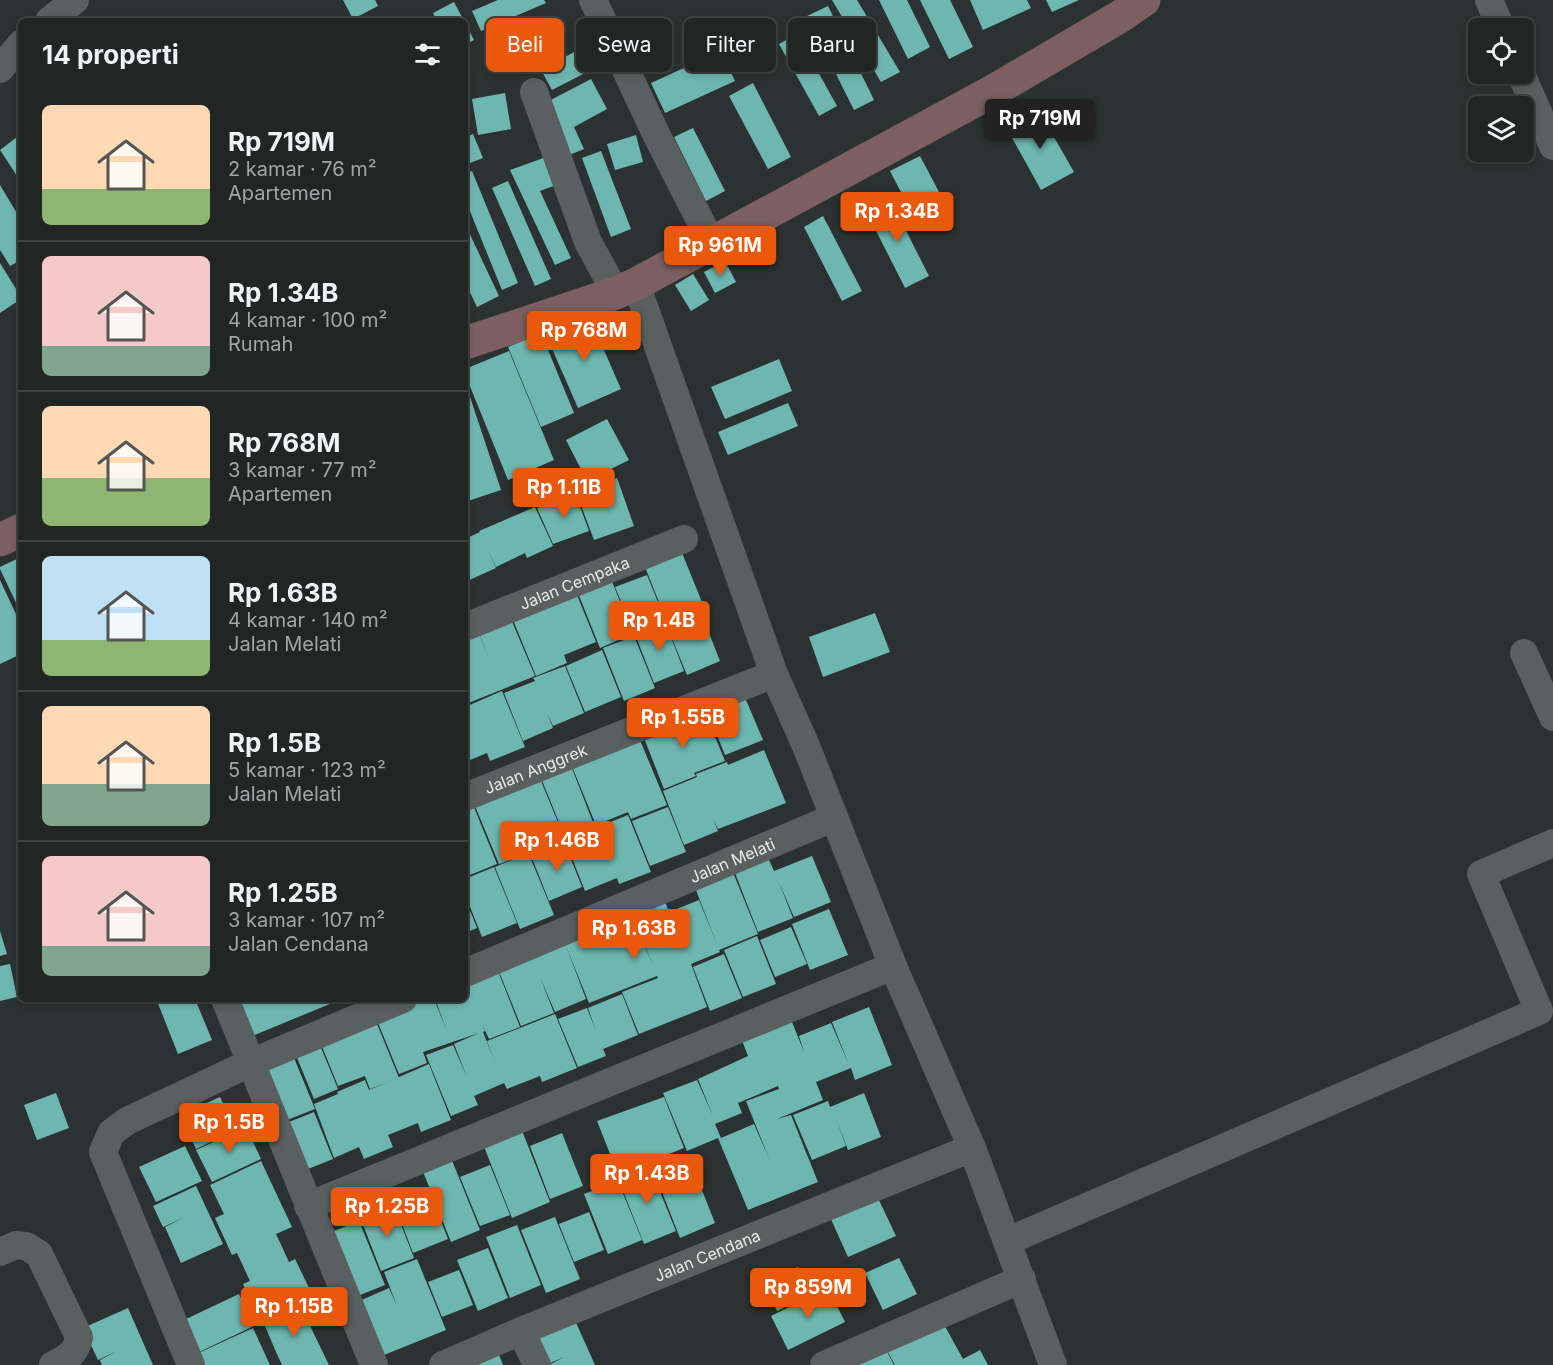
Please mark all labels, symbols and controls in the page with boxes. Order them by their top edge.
chip: Beli [486,18,564,72]
chip: Sewa [576,18,672,72]
chip: Filter [684,18,776,72]
chip: Baru [788,18,876,72]
map controls [1468,18,1534,162]
button: locate [1468,18,1534,84]
icon: filters [411,38,444,71]
text: 14 properti [42,39,179,70]
button: layers [1468,96,1534,162]
pin: Rp 719M [985,99,1095,150]
text: Rp 719M [999,106,1081,130]
text: Rp 719M [228,126,335,157]
icon: home [90,129,162,201]
text: 2 kamar · 76 m² [228,157,377,181]
text: Apartemen [228,181,332,205]
pin: Rp 1.34B [835,192,959,243]
text: Rp 1.34B [855,199,940,223]
pin: Rp 961M [665,226,775,277]
text: Rp 961M [678,233,762,257]
text: Rp 1.34B [228,277,339,308]
icon: home [90,280,162,352]
text: 4 kamar · 100 m² [228,308,387,332]
pin: Rp 768M [529,311,639,362]
text: Rp 768M [541,318,627,342]
text: Rumah [228,332,293,356]
text: Rp 768M [228,427,340,458]
icon: home [90,430,162,502]
text: 3 kamar · 77 m² [228,458,377,482]
pin: Rp 1.11B [502,468,626,519]
text: Rp 1.11B [527,475,601,499]
text: Apartemen [228,482,332,506]
street label: Jalan Cempaka [517,552,632,614]
text: Rp 1.63B [228,577,338,608]
icon: home [90,580,162,652]
pin: Rp 1.4B [604,601,714,652]
text: 4 kamar · 140 m² [228,608,388,632]
text: Rp 1.4B [623,608,695,632]
text: Jalan Melati [228,632,341,656]
pin: Rp 1.55B [621,698,745,749]
text: Rp 1.55B [641,705,725,729]
text: Rp 1.5B [228,727,321,758]
icon: home [90,730,162,802]
street label: Jalan Anggrek [481,739,590,798]
text: 5 kamar · 123 m² [228,758,386,782]
text: Jalan Melati [228,782,341,806]
pin: Rp 1.46B [495,821,619,872]
text: Rp 1.46B [514,828,600,852]
street label: Jalan Melati [687,834,778,887]
text: Rp 1.25B [228,877,338,908]
icon: home [90,880,162,952]
text: 3 kamar · 107 m² [228,908,385,932]
pin: Rp 1.63B [572,909,696,960]
text: Rp 1.63B [592,916,676,940]
text: Jalan Cendana [228,932,369,956]
pin: Rp 1.5B [174,1103,284,1154]
text: Rp 1.5B [193,1110,265,1134]
pin: Rp 1.43B [585,1154,709,1205]
text: Rp 1.43B [604,1161,690,1185]
pin: Rp 1.25B [325,1187,449,1238]
text: Rp 1.25B [345,1194,429,1218]
street label: Jalan Cendana [651,1225,763,1286]
pin: Rp 859M [753,1268,863,1319]
text: Rp 859M [764,1275,852,1299]
pin: Rp 1.15B [232,1287,356,1338]
text: Rp 1.15B [255,1294,333,1318]

